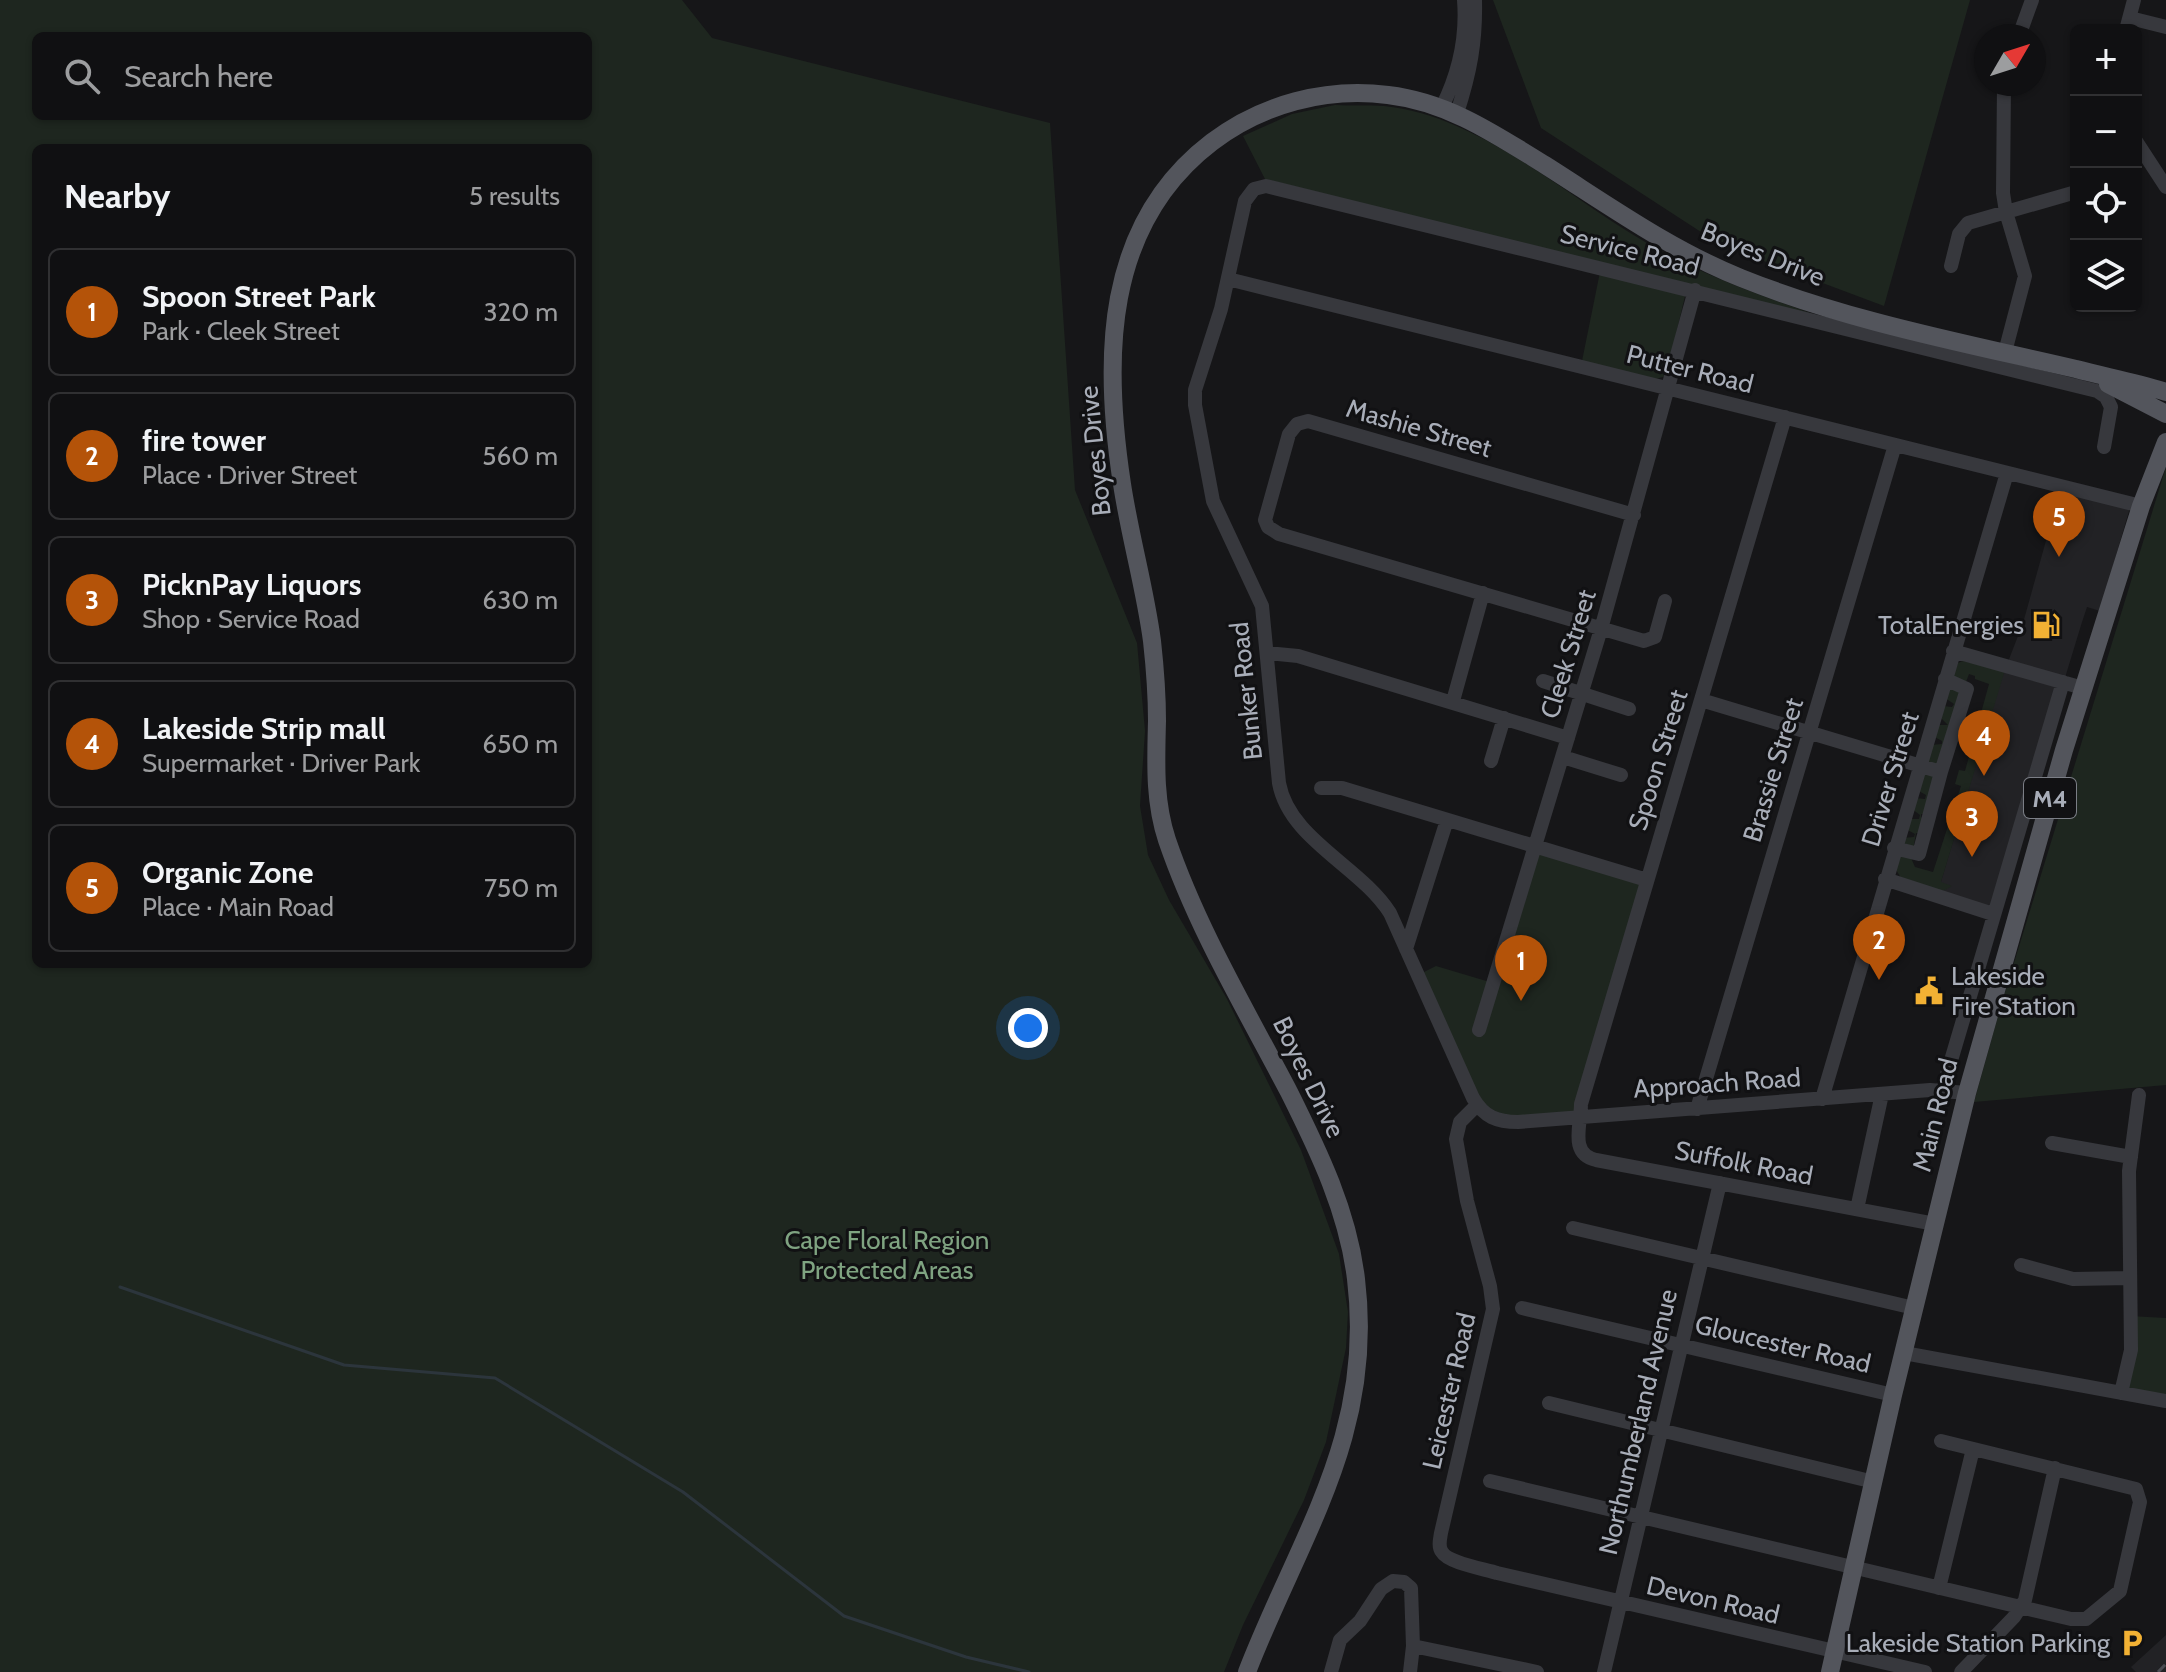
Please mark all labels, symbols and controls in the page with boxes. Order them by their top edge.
north arrow [1974,24,2046,96]
map controls [2070,24,2142,312]
button: + [2070,24,2142,96]
search box [32,32,592,120]
icon: search [60,54,104,98]
text: Search here [124,58,273,95]
button: − [2070,96,2142,168]
button: locate [2070,168,2142,240]
text: Nearby [64,175,171,217]
text: 5 results [469,180,560,212]
street label: Boyes Drive [1696,215,1830,293]
street label: Service Road [1557,217,1703,283]
button: layers [2070,240,2142,312]
text: Spoon Street Park [142,278,376,315]
text: 1 [87,296,97,328]
text: 320 m [484,296,558,328]
text: Park · Cleek Street [142,315,340,347]
street label: Putter Road [1623,338,1757,400]
street label: Boyes Drive [1072,384,1118,518]
street label: Mashie Street [1343,392,1496,464]
text: fire tower [142,422,266,459]
text: 2 [85,440,99,472]
text: 560 m [482,440,558,472]
text: Place · Driver Street [142,459,357,491]
pin: 5 [2033,491,2085,557]
text: PicknPay Liquors [142,566,361,603]
text: 3 [85,584,99,616]
text: 630 m [482,584,558,616]
street label: Cleek Street [1533,586,1603,722]
text: Shop · Service Road [142,603,360,635]
place label: TotalEnergies [1878,609,2024,641]
fuel station icon: TotalEnergies [2031,610,2061,640]
street label: Bunker Road [1223,621,1269,761]
street label: Spoon Street [1621,686,1695,834]
street label: Brassie Street [1736,694,1810,846]
street label: Driver Street [1854,708,1926,850]
text: Lakeside Strip mall [142,710,386,747]
pin: 4 [1958,710,2010,776]
text: 4 [84,728,100,760]
text: 650 m [482,728,558,760]
text: Supermarket · Driver Park [142,747,420,779]
road number: M4 [2024,778,2076,818]
pin: 3 [1946,791,1998,857]
text: Organic Zone [142,854,313,891]
text: 5 [85,872,99,904]
text: 750 m [484,872,558,904]
text: Place · Main Road [142,891,334,923]
pin: 2 [1853,914,1905,980]
pin: 1 [1495,935,1547,1001]
place label: Lakeside Fire Station [1951,960,2076,1022]
public building icon: Lakeside Fire Station [1914,976,1944,1006]
your location [1008,1008,1048,1048]
street label: Boyes Drive [1266,1011,1352,1143]
street label: Main Road [1905,1055,1965,1175]
street label: Approach Road [1632,1061,1802,1105]
street label: Suffolk Road [1672,1134,1816,1192]
park label: Cape Floral Region Protected Areas [785,1224,989,1286]
street label: Northumberland Avenue [1592,1286,1684,1558]
street label: Gloucester Road [1692,1308,1874,1380]
street label: Leicester Road [1415,1310,1483,1472]
street label: Devon Road [1643,1569,1783,1631]
place label: Lakeside Station Parking [1846,1627,2111,1659]
parking icon: Lakeside Station Parking [2117,1628,2147,1658]

